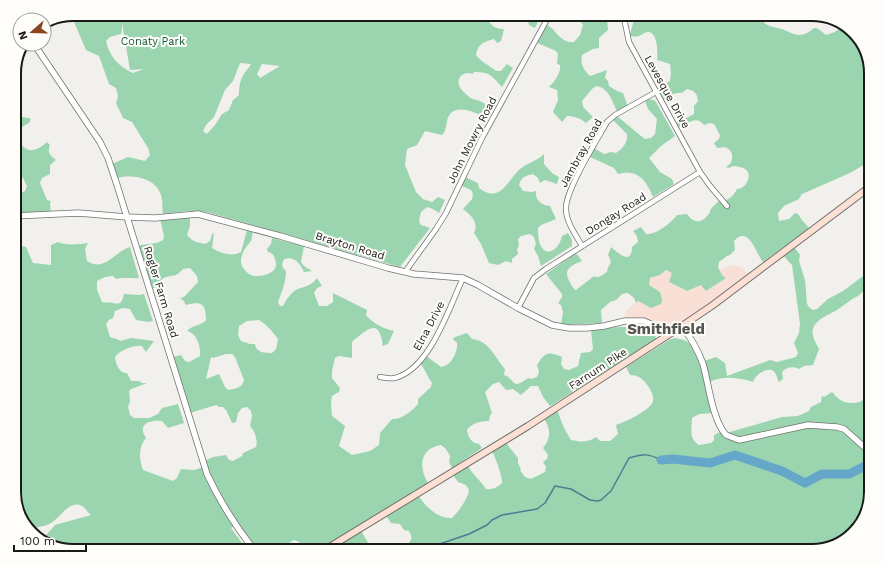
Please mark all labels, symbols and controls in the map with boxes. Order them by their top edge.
north arrow [12,12,52,52]
text: N [16,29,31,41]
park label: Conaty Park [121,35,185,48]
street label: Levesque Drive [642,53,692,131]
street label: John Mowry Road [445,94,499,186]
street label: Jambray Road [557,117,605,189]
street label: Dongay Road [583,190,649,238]
street label: Brayton Road [314,229,386,263]
street label: Rogler Farm Road [141,245,181,339]
street label: Elna Drive [411,299,447,353]
district label: Smithfield [627,320,705,338]
street label: Farnum Pike [566,345,630,393]
scale bar [14,527,86,553]
text: 100 m [20,534,55,548]

